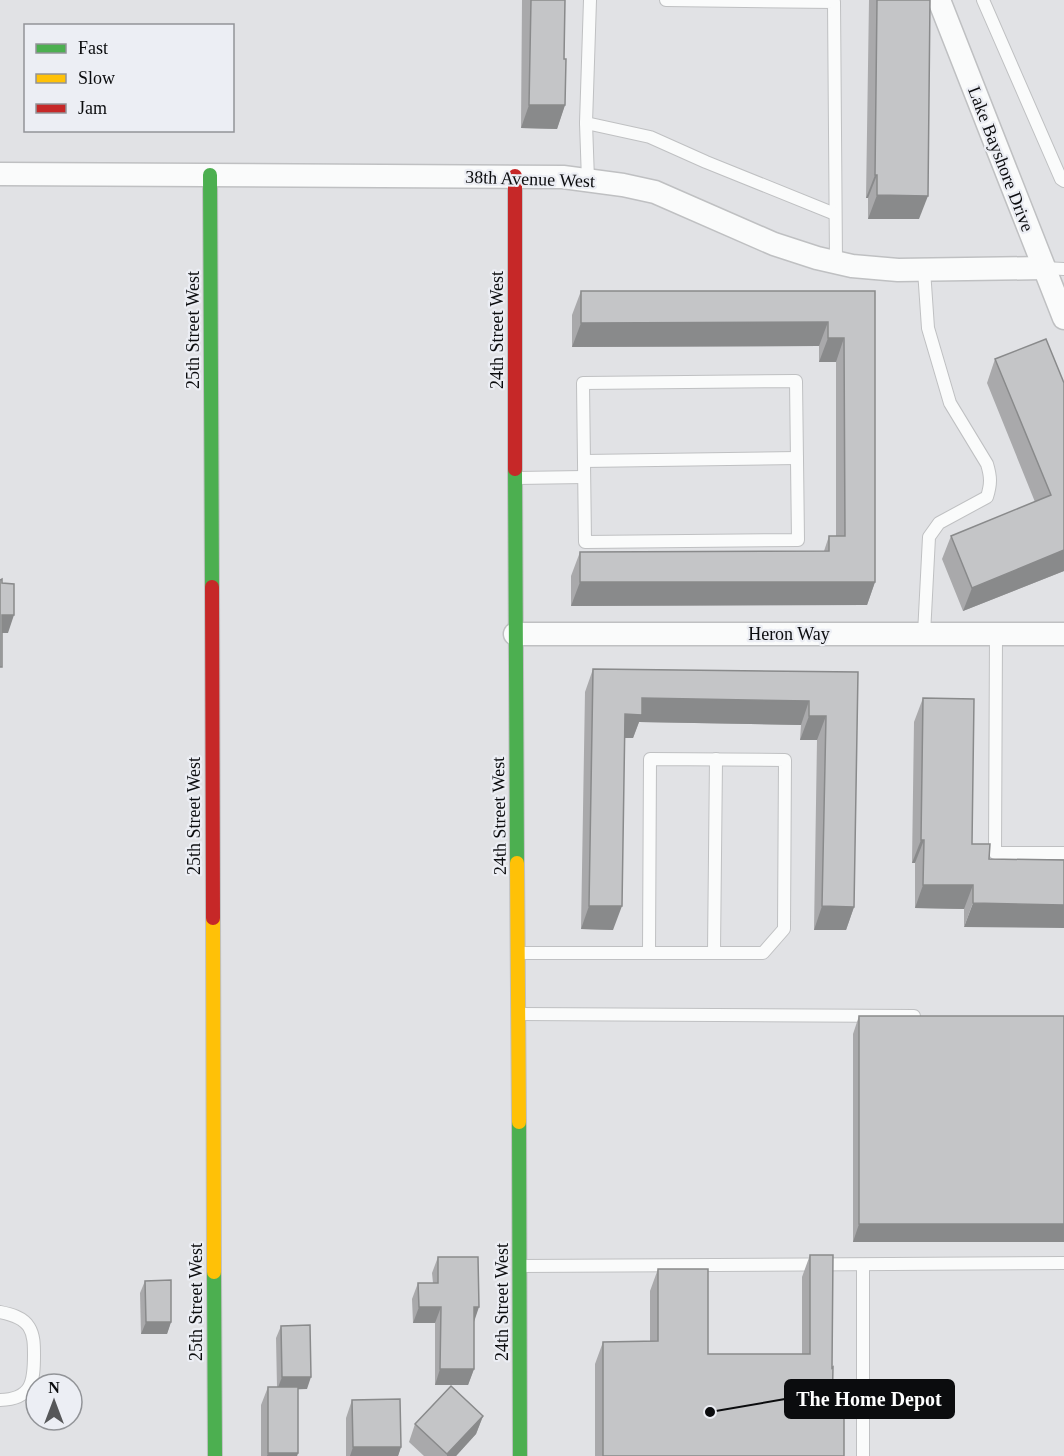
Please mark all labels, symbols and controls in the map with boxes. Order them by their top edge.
legend [24,24,234,132]
text: Fast [78,38,108,58]
text: Slow [78,68,115,88]
street label: Lake Bayshore Drive [964,84,1038,234]
text: Jam [78,98,107,118]
street label: 38th Avenue West [465,167,595,191]
street label: 25th Street West [183,271,203,389]
street label: 24th Street West [487,271,507,389]
street label: Heron Way [748,624,830,644]
street label: 25th Street West [184,757,204,875]
street label: 24th Street West [488,757,510,875]
street label: 25th Street West [186,1243,206,1361]
street label: 24th Street West [492,1243,512,1361]
north arrow [24,1372,84,1432]
text: N [48,1379,60,1396]
callout: The Home Depot [785,1380,954,1418]
text: The Home Depot [796,1388,942,1411]

